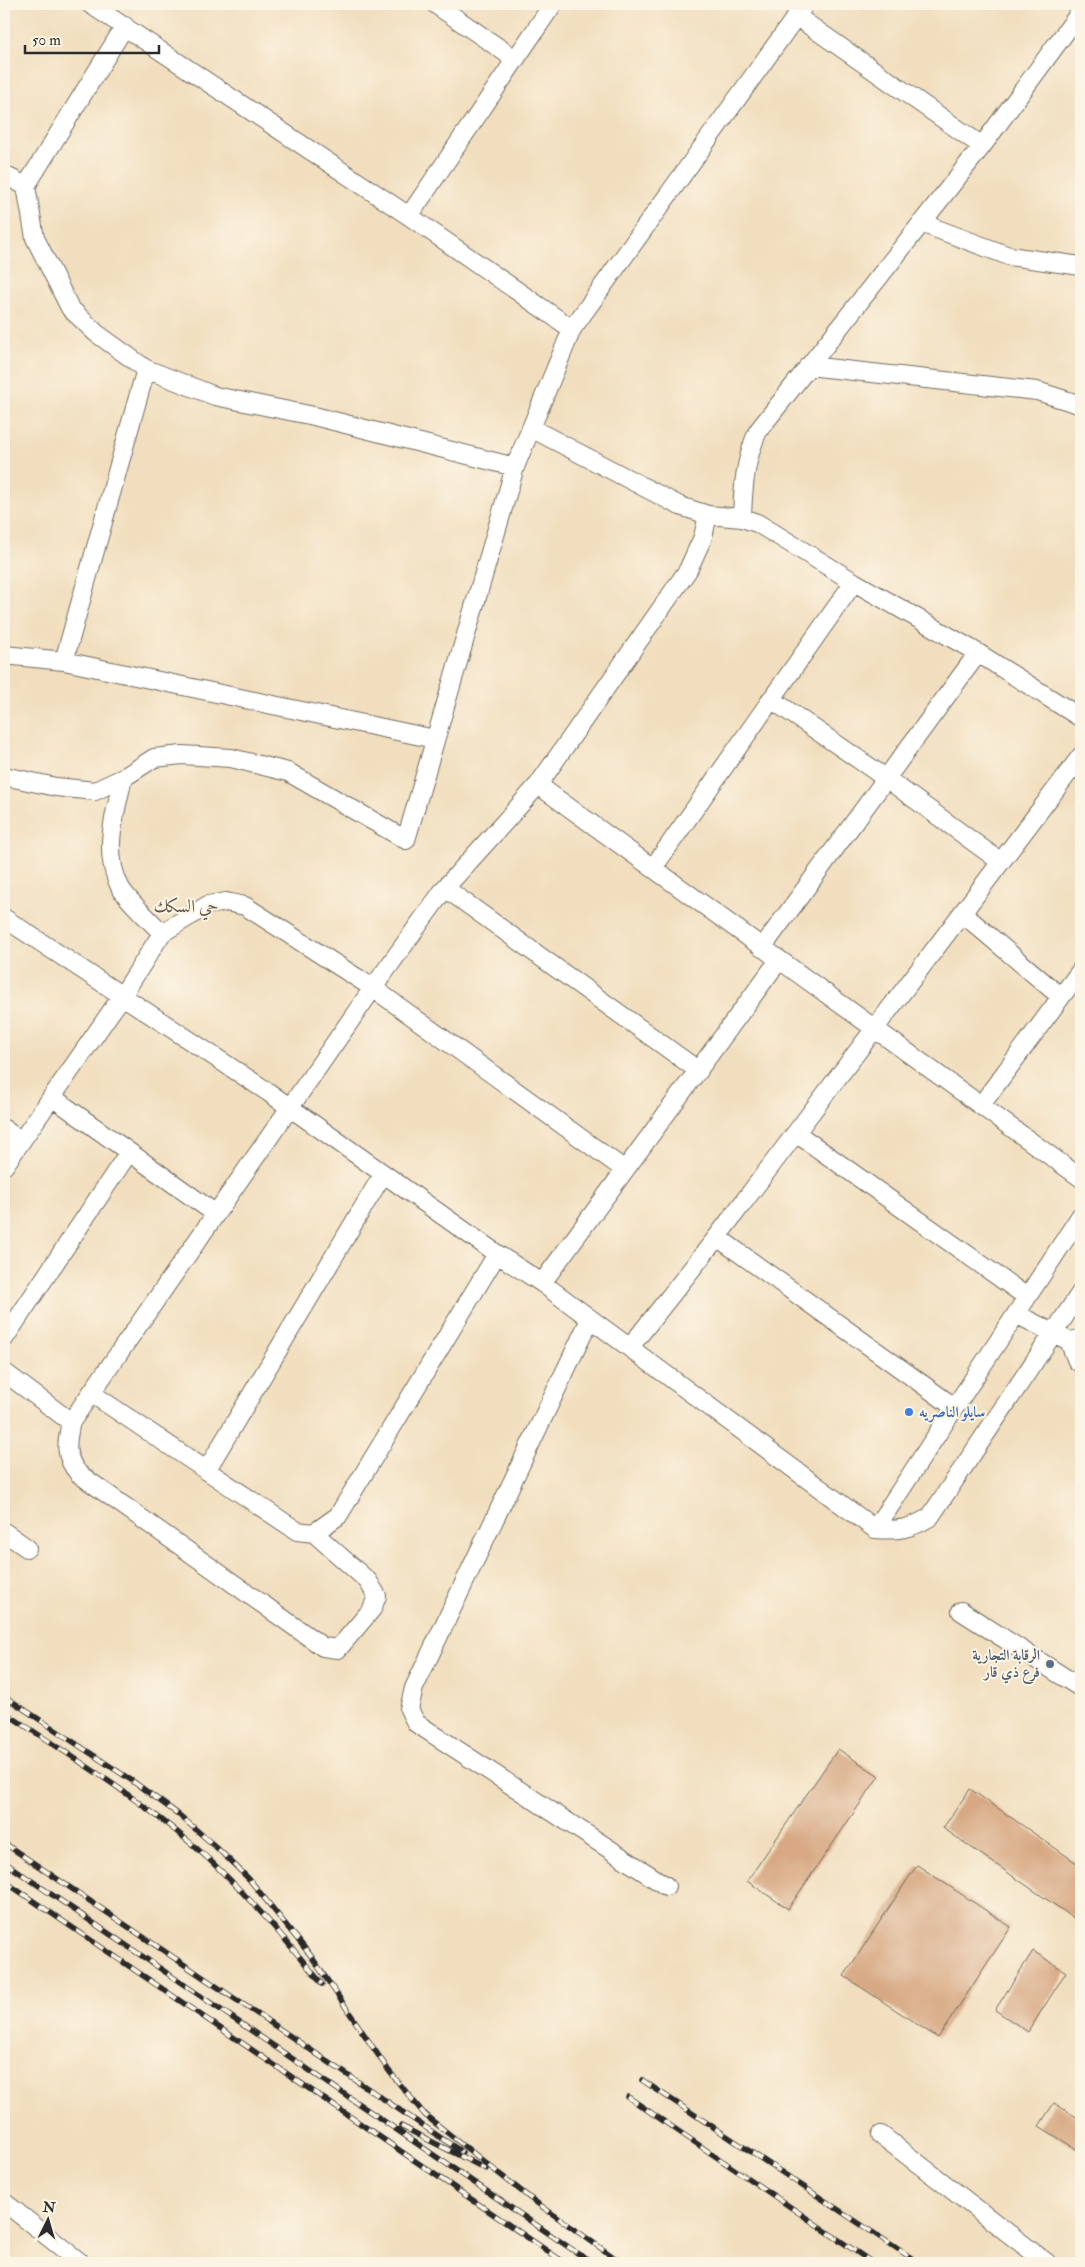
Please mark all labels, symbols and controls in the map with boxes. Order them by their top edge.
scale bar [25,22,159,54]
text: 50 m [32,31,61,50]
district label: حي السكك [153,895,219,921]
place label: سايلو الناصريه [919,1403,985,1423]
marker: سايلو الناصريه [903,1406,915,1418]
place label: الرقابة التجارية فرع ذي قار [972,1646,1040,1684]
marker: الرقابة التجارية فرع ذي قار [1044,1658,1056,1670]
north arrow [22,2194,72,2244]
text: N [41,2198,57,2217]

